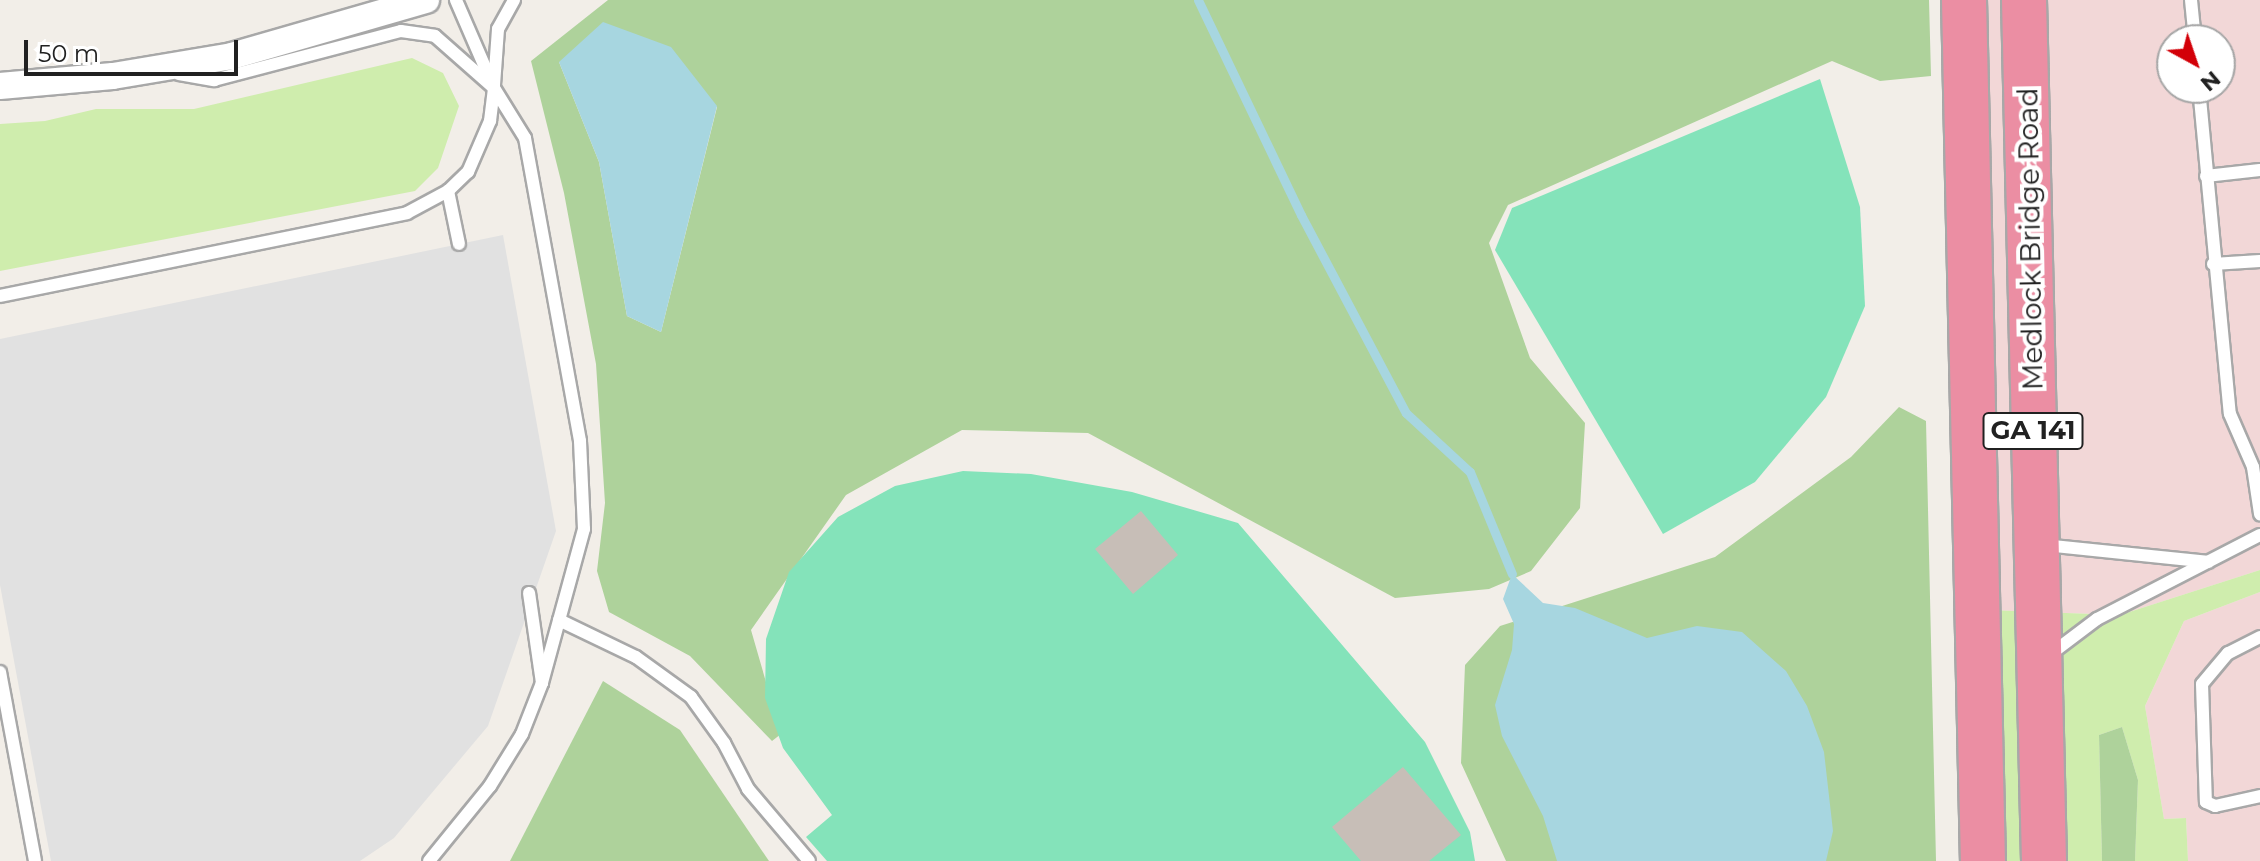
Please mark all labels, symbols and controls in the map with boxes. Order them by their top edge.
scale bar [28,24,242,74]
north arrow [2156,24,2236,104]
text: 50 m [38,39,99,68]
text: N [2195,65,2226,97]
street label: Medlock Bridge Road [2011,87,2049,391]
road number: GA 141 [1981,409,2085,453]

